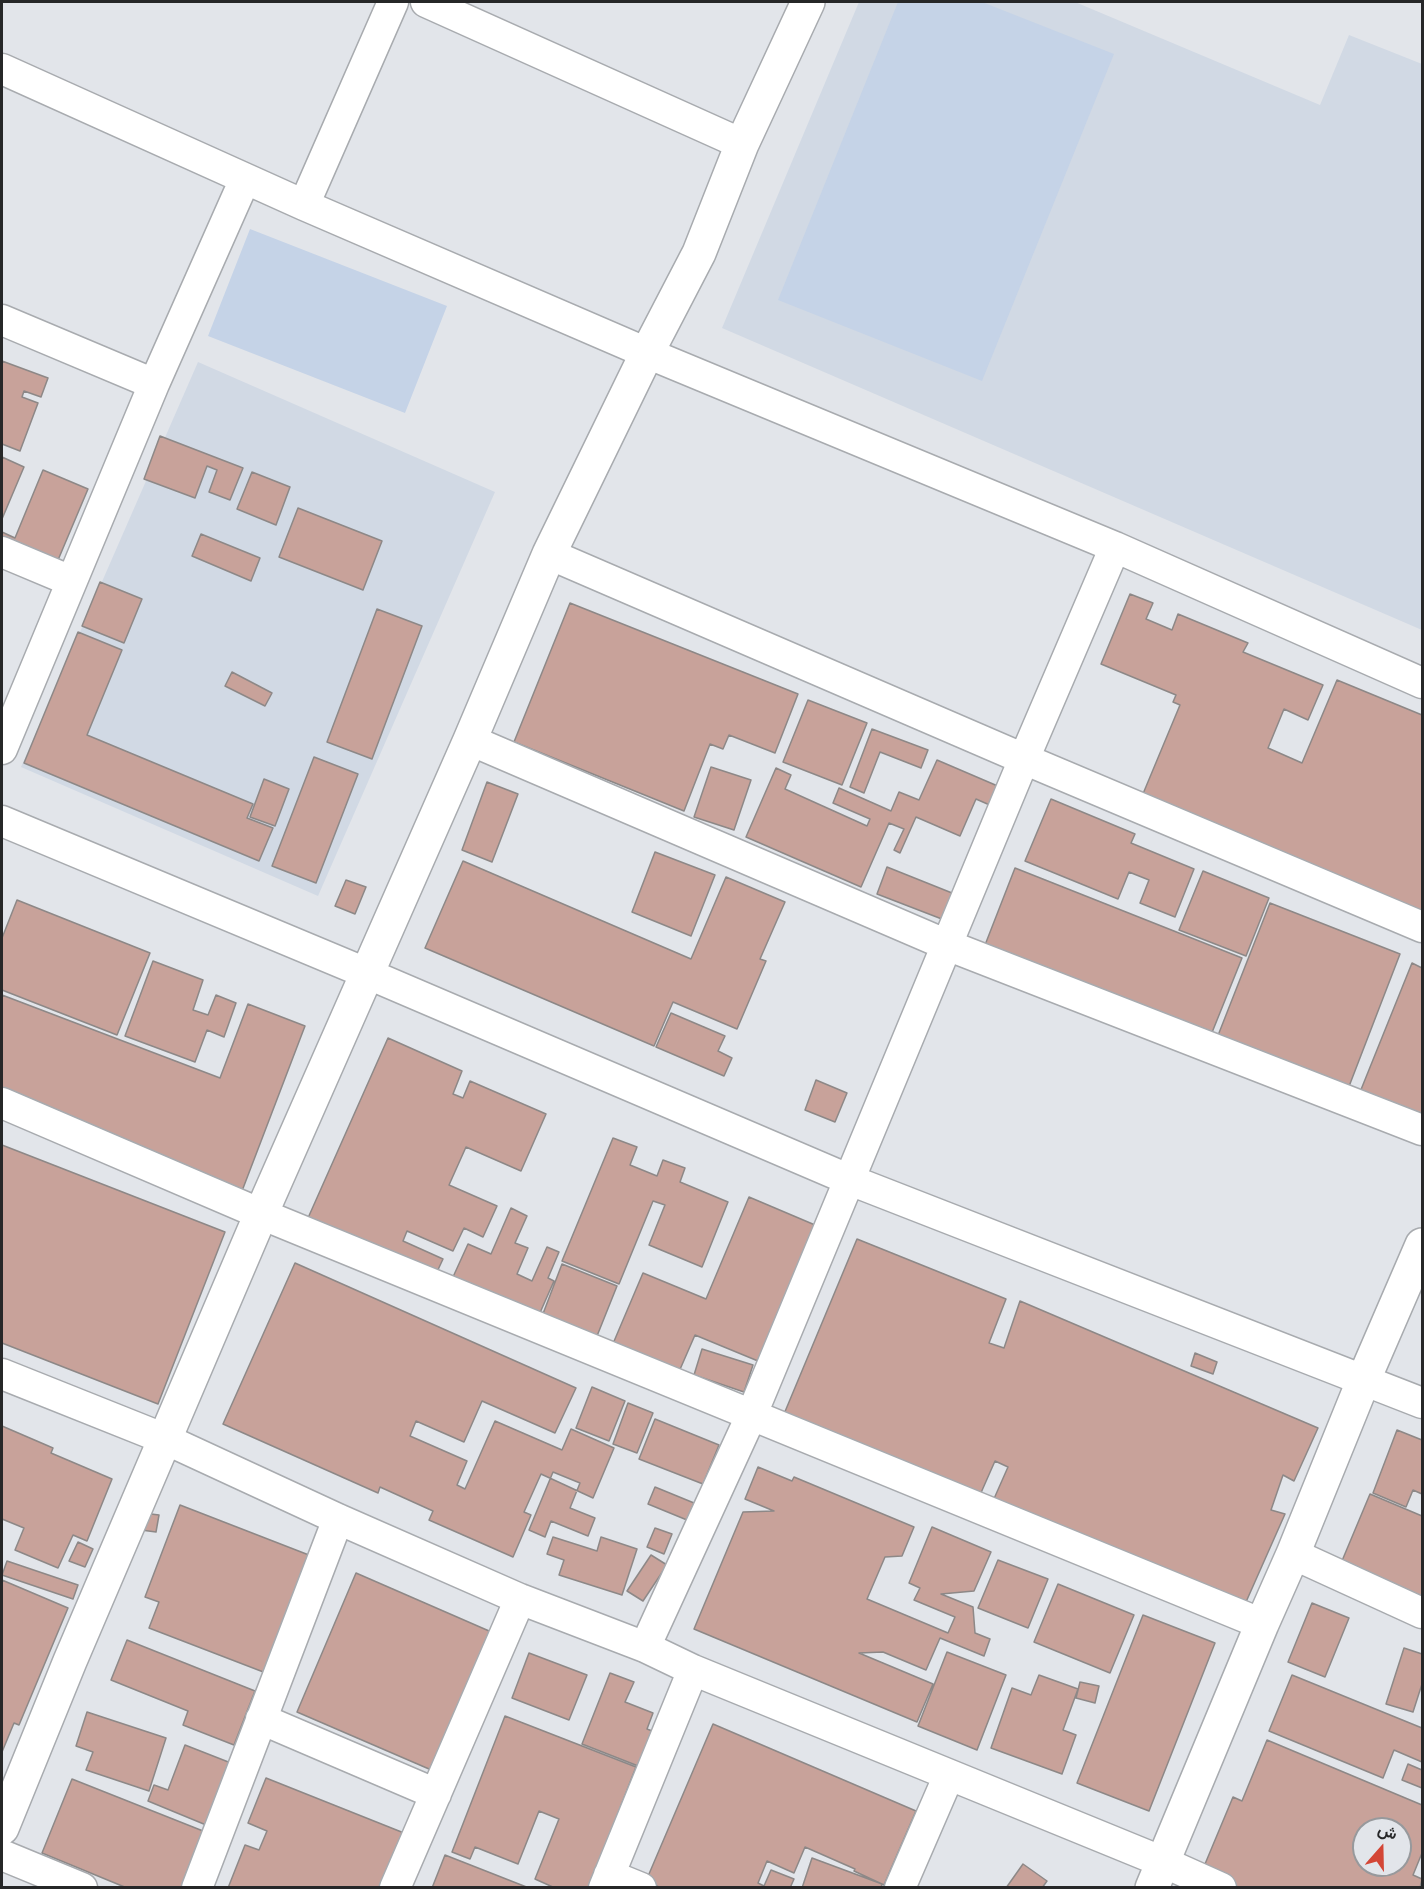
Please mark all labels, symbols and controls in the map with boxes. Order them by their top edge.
north arrow [1352,1817,1412,1877]
text: ش [1375,1819,1400,1844]

